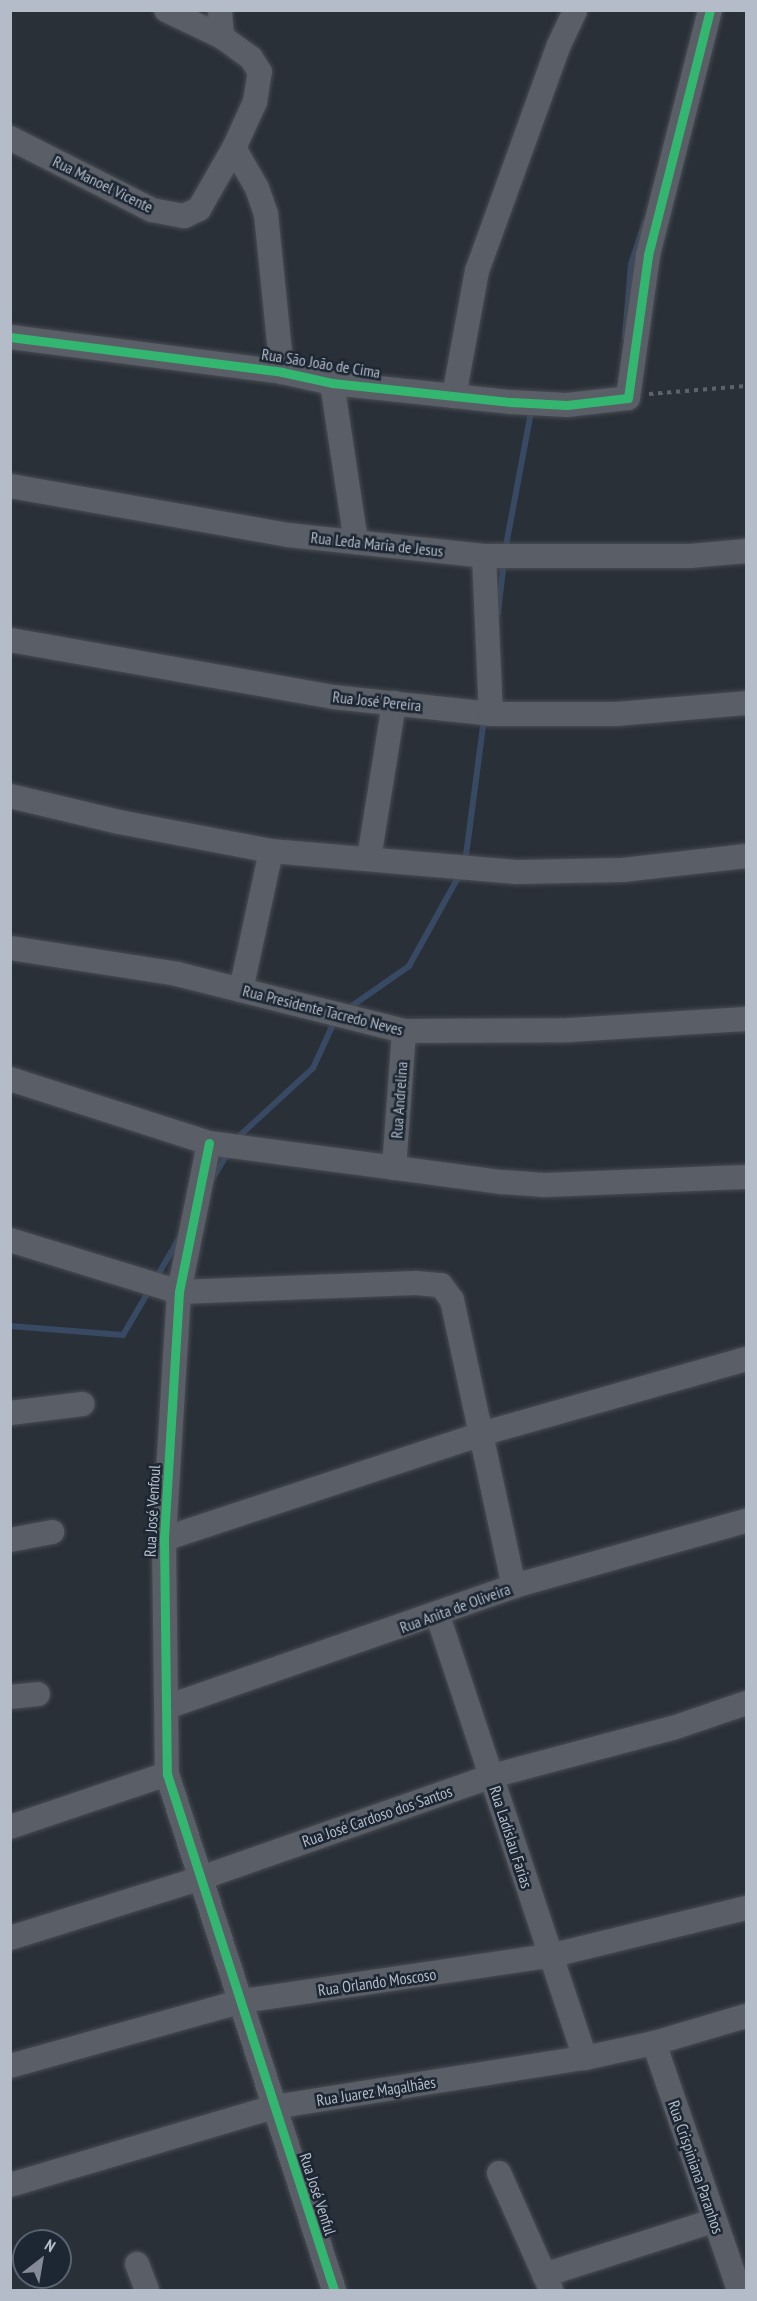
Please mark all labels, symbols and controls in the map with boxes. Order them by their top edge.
street label: Rua Manoel Vicente [50,151,156,217]
street label: Rua São João de Cima [260,344,382,382]
street label: Rua Leda Maria de Jesus [310,527,444,561]
street label: Rua José Pereira [332,687,422,715]
street label: Rua Presidente Tacredo Neves [241,981,405,1039]
street label: Rua Andrelina [387,1061,411,1139]
street label: Rua José Venfoul [140,1464,164,1558]
street label: Rua Anita de Oliveira [397,1579,513,1637]
street label: Rua José Cardoso dos Santos [299,1781,455,1851]
street label: Rua Ladislau Farias [485,1784,537,1890]
street label: Rua Orlando Moscoso [317,1964,437,2000]
street label: Rua Juarez Magalhães [315,2072,437,2110]
street label: Rua Crispiniana Paranhos [664,2098,728,2236]
street label: Rua José Venful [296,2150,340,2238]
north arrow [12,2229,72,2289]
text: N [41,2234,59,2256]

